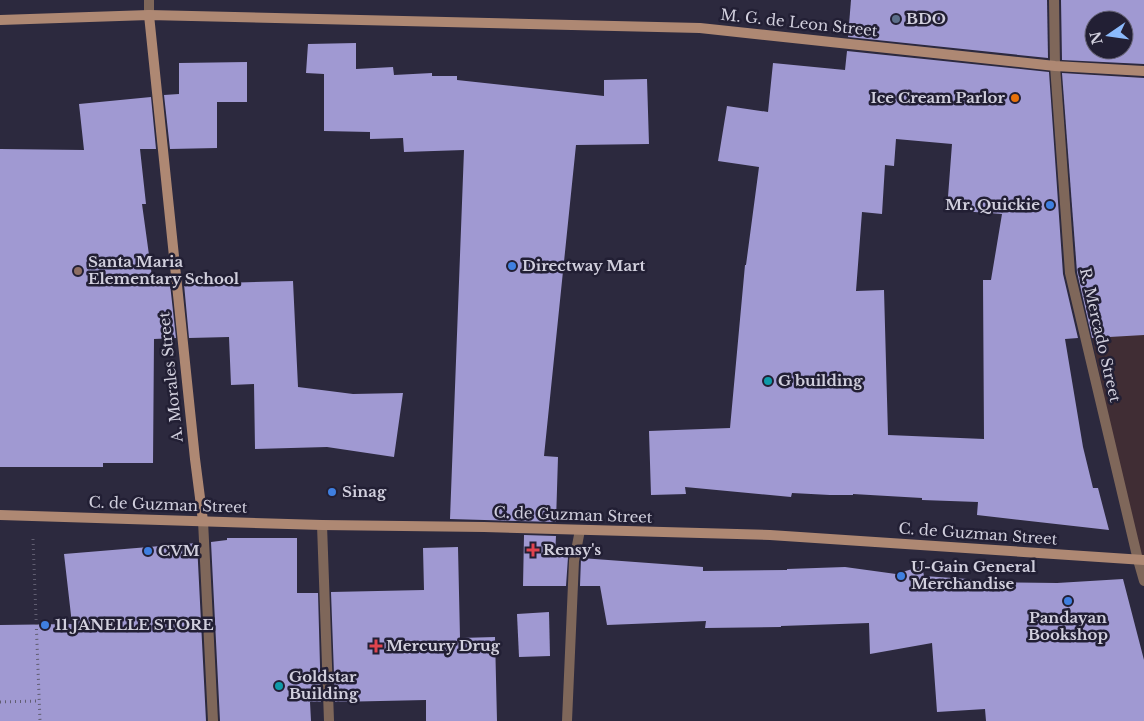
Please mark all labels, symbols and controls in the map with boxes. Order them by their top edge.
street label: M. G. de Leon Street [720,5,879,40]
place label: BDO [906,9,946,28]
north arrow [1084,10,1134,60]
marker: BDO [890,13,902,25]
text: N [1086,29,1107,46]
place label: Ice Cream Parlor [871,88,1006,107]
marker: Ice Cream Parlor [1009,92,1021,104]
place label: Mr. Quickie [945,195,1040,214]
marker: Mr. Quickie [1044,199,1056,211]
place label: Santa Maria Elementary School [88,252,240,288]
place label: Directway Mart [522,256,645,275]
marker: Directway Mart [506,260,518,272]
marker: Santa Maria Elementary School [72,265,84,277]
street label: R. Mercado Street [1076,266,1125,404]
street label: A. Morales Street [154,311,187,444]
place label: G building [778,371,863,390]
marker: G building [762,375,774,387]
place label: Sinag [342,482,387,501]
marker: Sinag [326,486,338,498]
street label: C. de Guzman Street [88,492,248,517]
street label: C. de Guzman Street [493,502,653,527]
street label: C. de Guzman Street [898,518,1058,549]
place label: Rensy's [543,540,601,559]
place label: CVM [158,541,200,560]
marker: Rensy's [527,544,539,556]
marker: CVM [142,545,154,557]
place label: U-Gain General Merchandise [911,557,1037,593]
marker: U-Gain General Merchandise [895,570,907,582]
marker: Pandayan Bookshop [1062,595,1074,607]
place label: Pandayan Bookshop [1028,608,1108,644]
place label: 11 JANELLE STORE [55,615,214,634]
marker: 11 JANELLE STORE [39,619,51,631]
place label: Mercury Drug [386,636,501,655]
marker: Mercury Drug [370,640,382,652]
place label: Goldstar Building [289,667,359,703]
marker: Goldstar Building [273,680,285,692]

